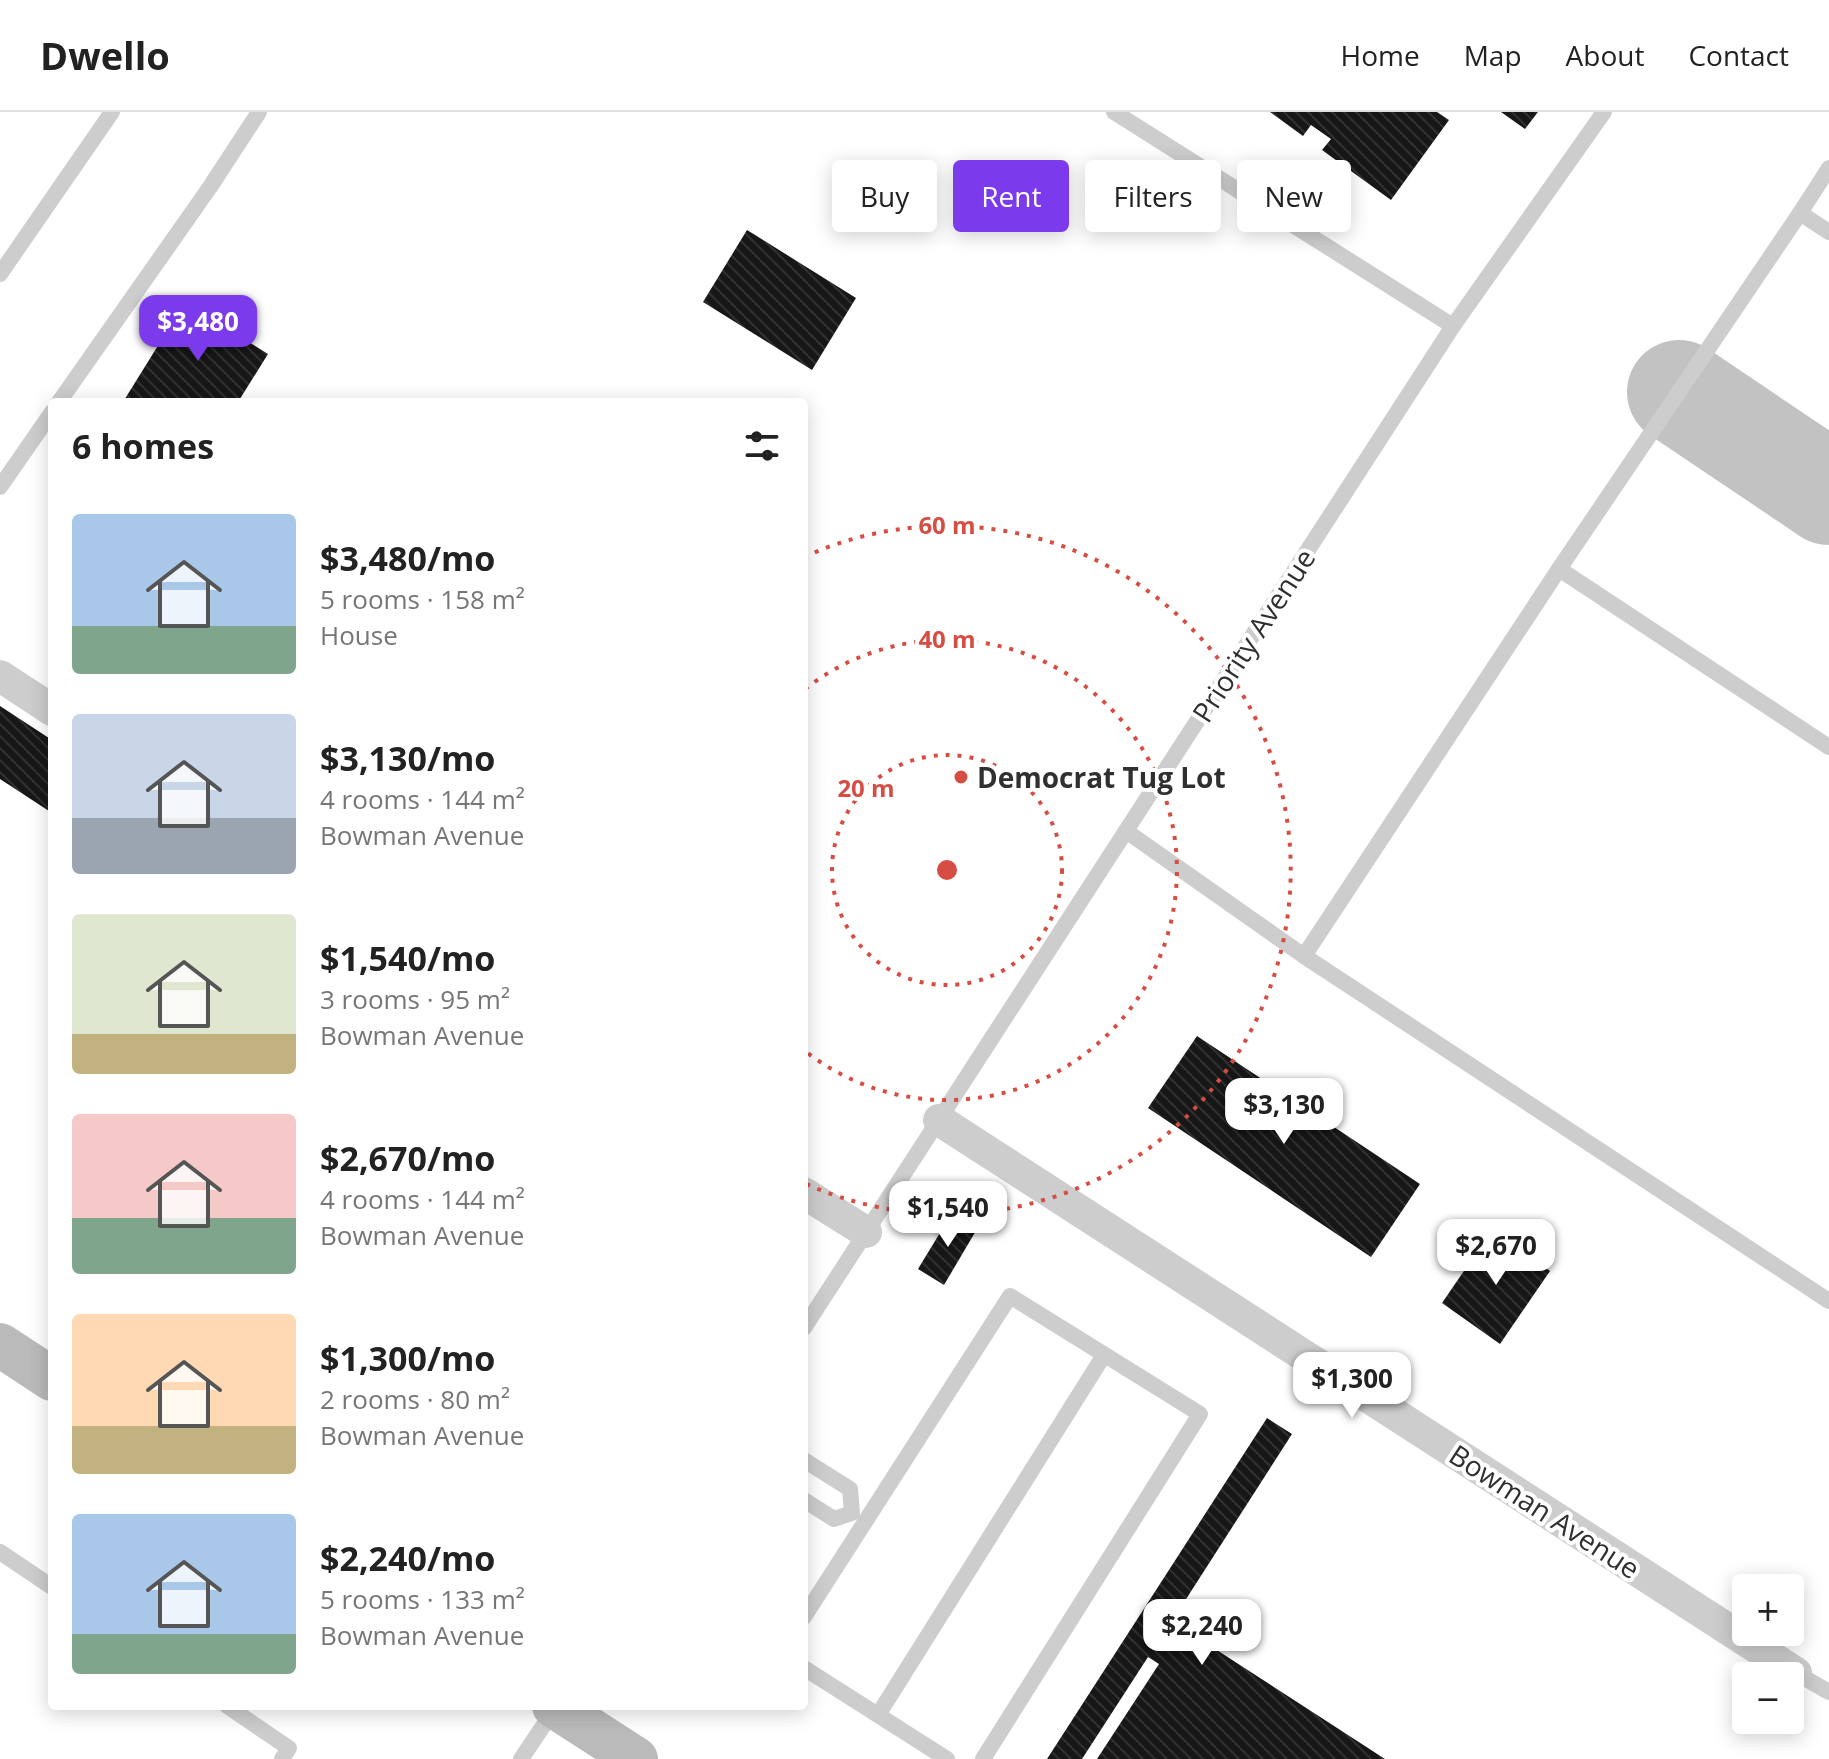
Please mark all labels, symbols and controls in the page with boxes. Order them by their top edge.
text: Dwello [40,29,170,81]
text: Home [1341,36,1420,74]
text: Map [1464,36,1522,74]
text: About [1566,36,1644,74]
text: Contact [1688,36,1789,74]
chip: Buy [832,160,937,232]
chip: Rent [953,160,1069,232]
chip: Filters [1085,160,1221,232]
chip: New [1237,160,1351,232]
pin: $3,480 [133,295,263,363]
text: $3,480 [157,303,239,339]
text: 6 homes [72,423,214,469]
icon: filters [740,424,784,468]
text: 60 m [918,508,976,541]
text: $3,480/mo [320,535,495,581]
street label: Priority Avenue [1183,541,1323,729]
icon: home [136,546,232,642]
text: 5 rooms · 158 m² [320,581,525,617]
text: House [320,617,398,653]
text: 40 m [918,622,976,655]
text: $3,130/mo [320,735,495,781]
icon: home [136,746,232,842]
place label: Democrat Tug Lot [977,758,1226,796]
marker: Democrat Tug Lot [952,768,970,786]
text: 20 m [837,771,895,804]
text: 4 rooms · 144 m² [320,781,525,817]
text: Bowman Avenue [320,817,524,853]
centre of rings [933,856,961,884]
text: $1,540/mo [320,935,495,981]
icon: home [136,946,232,1042]
text: 3 rooms · 95 m² [320,981,510,1017]
text: Bowman Avenue [320,1017,524,1053]
pin: $3,130 [1219,1078,1349,1146]
text: $3,130 [1243,1086,1325,1122]
text: $2,670/mo [320,1135,495,1181]
icon: home [136,1146,232,1242]
text: 4 rooms · 144 m² [320,1181,525,1217]
pin: $1,540 [883,1181,1013,1249]
text: $1,540 [907,1189,989,1225]
text: Bowman Avenue [320,1217,524,1253]
pin: $2,670 [1431,1219,1561,1287]
text: $2,670 [1455,1227,1537,1263]
text: $1,300/mo [320,1335,495,1381]
icon: home [136,1346,232,1442]
pin: $1,300 [1287,1352,1417,1420]
text: $1,300 [1311,1360,1393,1396]
text: 2 rooms · 80 m² [320,1381,510,1417]
text: Bowman Avenue [320,1417,524,1453]
street label: Bowman Avenue [1442,1435,1648,1587]
text: $2,240/mo [320,1535,495,1581]
icon: home [136,1546,232,1642]
map controls [1732,1574,1804,1734]
button: + [1732,1574,1804,1646]
text: 5 rooms · 133 m² [320,1581,525,1617]
pin: $2,240 [1137,1599,1267,1667]
text: $2,240 [1161,1607,1243,1643]
text: Bowman Avenue [320,1617,524,1653]
button: − [1732,1662,1804,1734]

